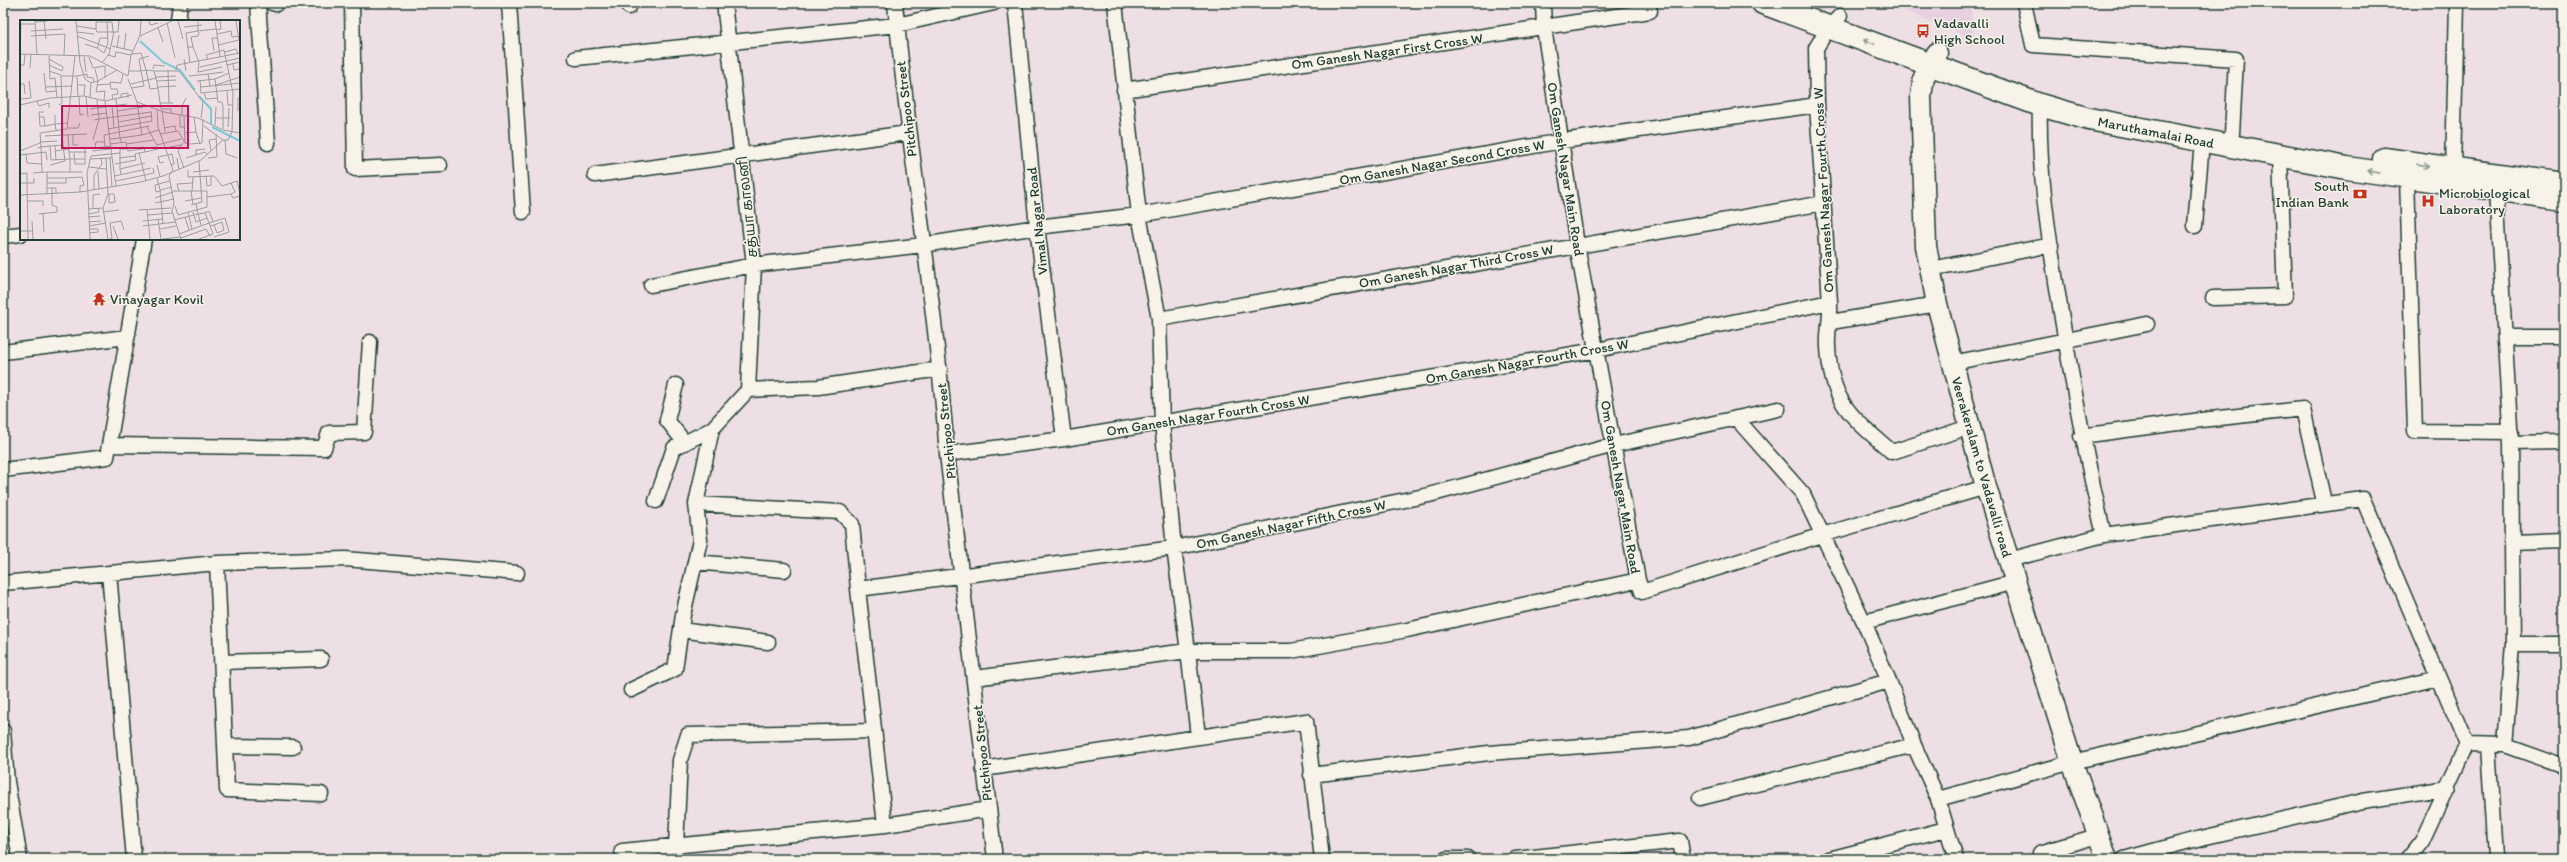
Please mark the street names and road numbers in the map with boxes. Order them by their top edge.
street label: Om Ganesh Nagar First Cross W [1290,30,1484,73]
street label: Pitchipoo Street [892,60,921,158]
street label: Om Ganesh Nagar Main Road [1543,81,1588,258]
street label: Om Ganesh Nagar Fourth Cross W [1810,87,1837,293]
street label: Maruthamalai Road [2096,113,2216,152]
street label: Om Ganesh Nagar Second Cross W [1338,136,1546,189]
street label: சத்யா காலனி [734,155,762,259]
street label: Vimal Nagar Road [1023,166,1052,276]
street label: Om Ganesh Nagar Third Cross W [1357,241,1555,292]
street label: Om Ganesh Nagar Fourth Cross W [1424,335,1630,388]
street label: Veerakeralam to Vadavalli road [1948,375,2016,560]
street label: Pitchipoo Street [933,382,960,480]
street label: Om Ganesh Nagar Fourth Cross W [1105,391,1311,440]
street label: Om Ganesh Nagar Main Road [1597,399,1644,576]
street label: Om Ganesh Nagar Fifth Cross W [1195,496,1388,553]
street label: Pitchipoo Street [969,704,996,802]

